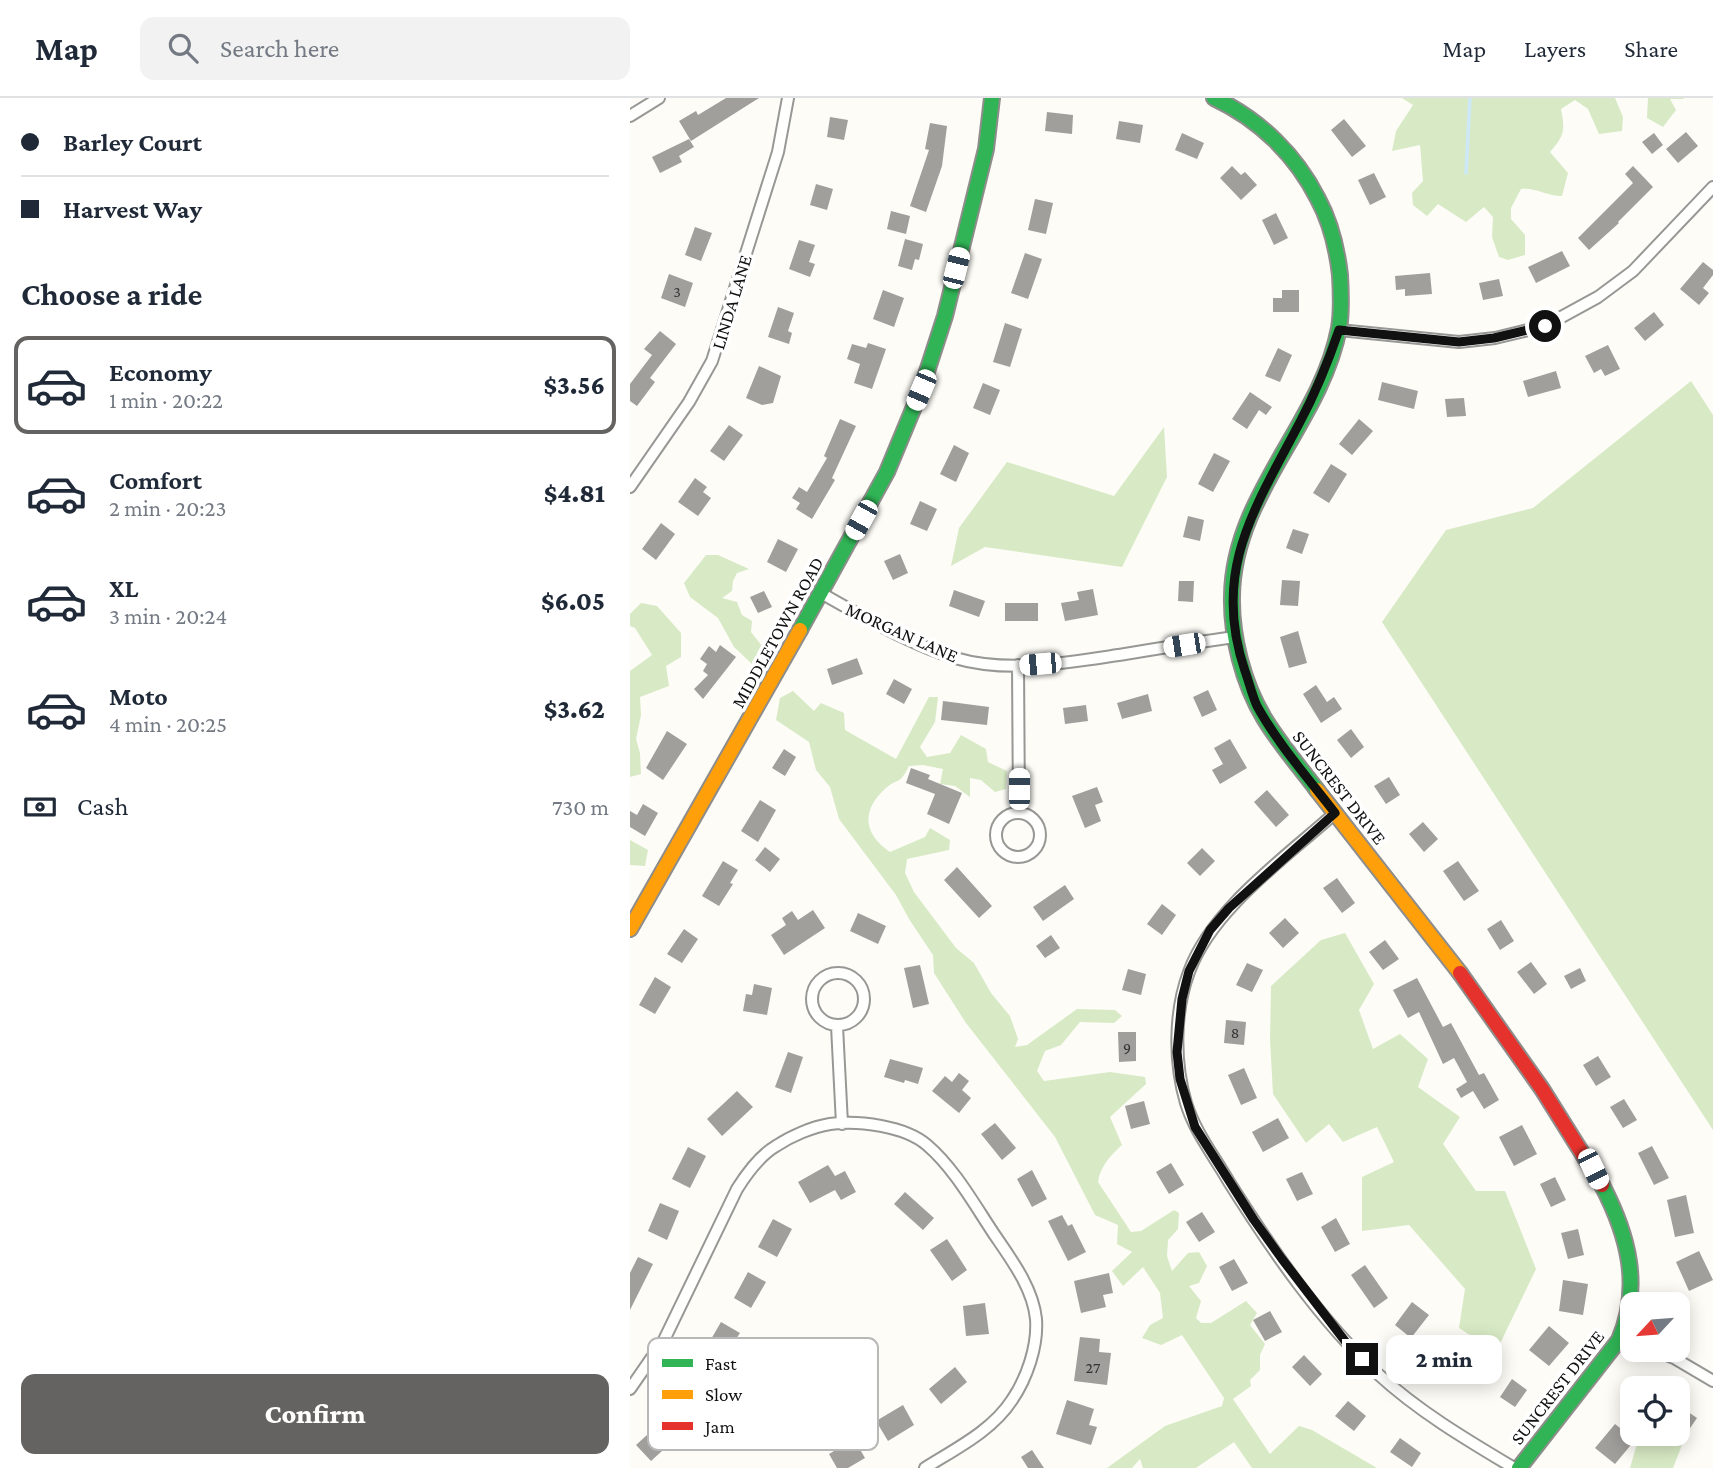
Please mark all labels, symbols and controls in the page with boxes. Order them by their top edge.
search box [140,17,630,80]
icon: search [164,29,202,67]
text: Map [35,30,98,67]
text: Search here [220,34,339,63]
text: Map [1442,35,1486,62]
text: Layers [1524,35,1586,62]
text: Share [1624,35,1678,62]
text: Barley Court [63,128,202,157]
text: Harvest Way [63,195,202,224]
car [941,245,972,291]
street label: LINDA LANE [707,252,756,352]
text: Choose a ride [21,276,202,312]
house number: 3 [673,283,681,300]
route start [1529,310,1561,342]
icon: car [25,354,88,417]
text: Economy [109,358,212,387]
car [904,367,939,413]
text: $3.56 [544,371,605,400]
text: 1 min · 20:22 [109,387,223,413]
icon: car [25,462,88,525]
text: Comfort [109,466,202,495]
text: $4.81 [544,479,605,508]
text: 2 min · 20:23 [109,495,226,521]
car [842,497,881,543]
street label: MIDDLETOWN ROAD [727,553,828,711]
icon: car [25,570,88,633]
text: XL [109,574,138,603]
text: $6.05 [541,587,605,616]
street label: MORGAN LANE [842,598,961,667]
text: 3 min · 20:24 [109,603,227,629]
car [1162,631,1207,659]
car [1019,652,1062,676]
icon: car [25,678,88,741]
text: Moto [109,682,168,711]
text: $3.62 [544,695,605,724]
text: 4 min · 20:25 [109,711,227,737]
street label: SUNCREST DRIVE [1289,726,1391,848]
car [1009,768,1030,810]
icon: cash [21,788,59,826]
text: Cash [77,792,128,821]
text: 730 m [552,794,609,820]
house number: 8 [1231,1024,1239,1041]
house number: 9 [1123,1039,1131,1056]
car [1575,1146,1612,1192]
north arrow [1620,1292,1690,1362]
map controls [1620,1292,1690,1446]
street label: SUNCREST DRIVE [1506,1326,1608,1448]
callout: 2 min [1386,1334,1502,1384]
legend [648,1338,878,1450]
route end [1346,1343,1378,1375]
text: 2 min [1416,1346,1472,1372]
text: Fast [705,1353,737,1374]
house number: 27 [1086,1359,1101,1376]
button: Confirm [21,1374,609,1454]
button: locate [1620,1376,1690,1446]
text: Slow [705,1384,742,1405]
text: Jam [703,1416,735,1437]

